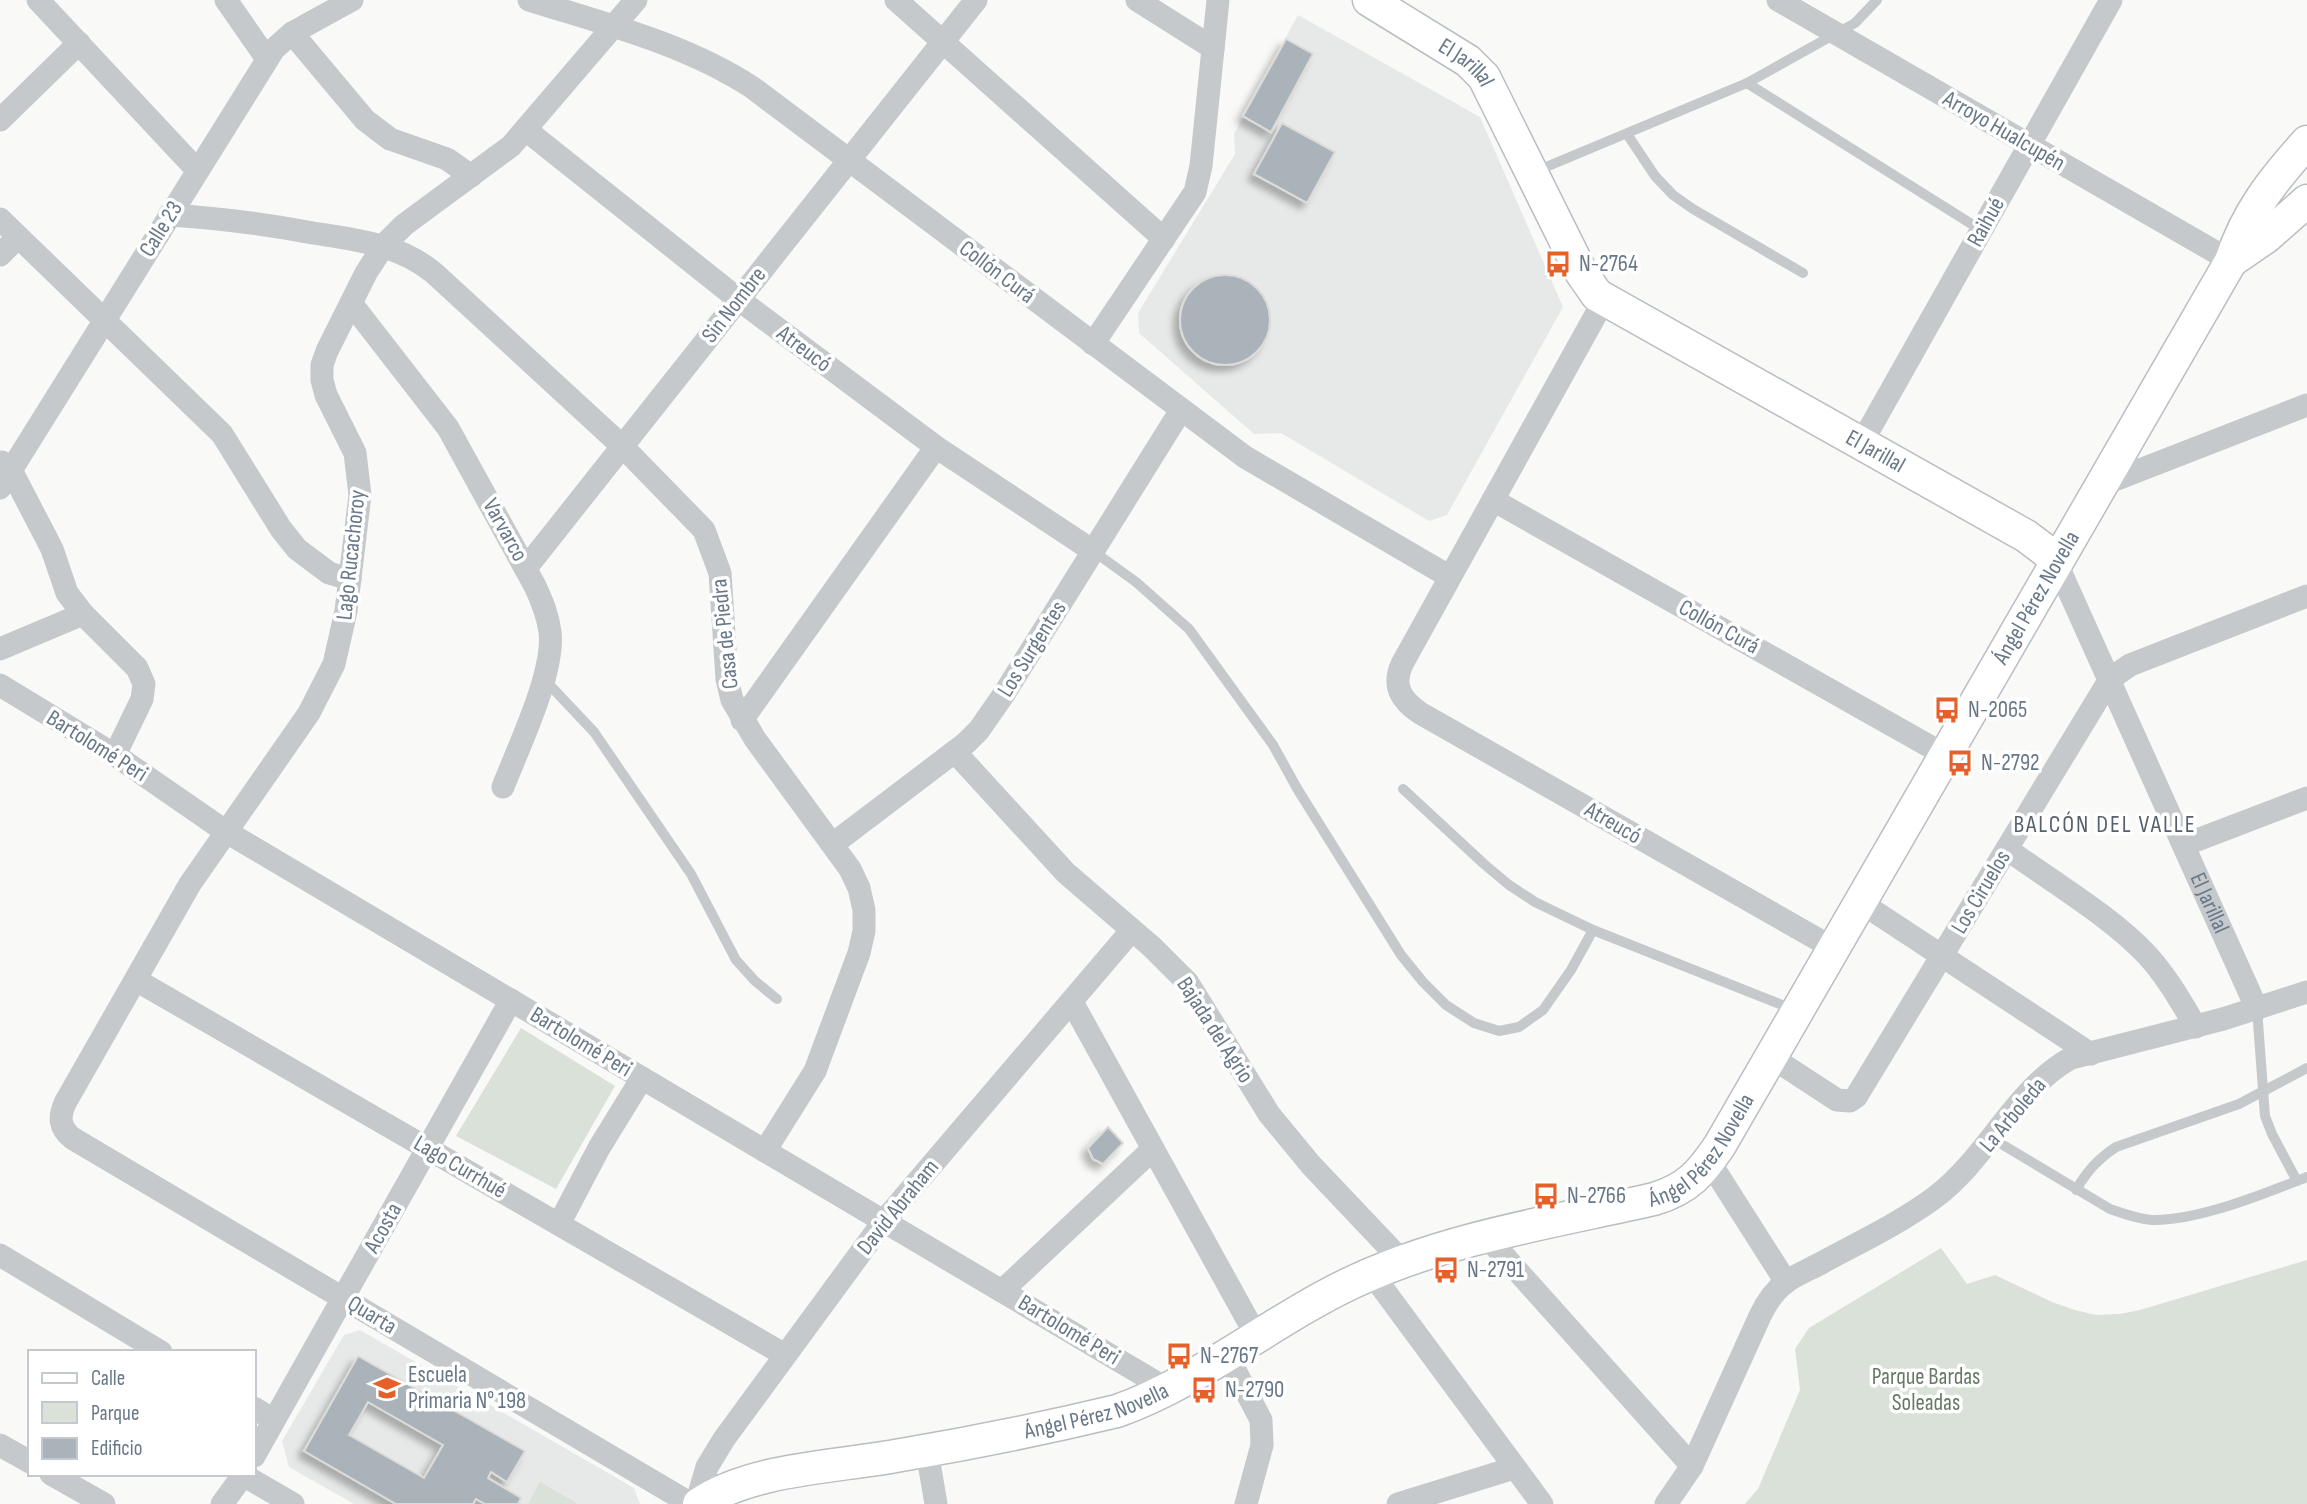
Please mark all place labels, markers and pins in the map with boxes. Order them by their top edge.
bus stop icon: N-2764 [1543,249,1573,279]
place label: N-2764 [1579,250,1638,278]
bus stop icon: N-2065 [1932,695,1962,725]
place label: N-2065 [1968,696,2027,724]
bus stop icon: N-2792 [1945,748,1975,778]
place label: N-2792 [1981,749,2040,777]
bus stop icon: N-2766 [1531,1181,1561,1211]
place label: N-2766 [1567,1182,1626,1210]
bus stop icon: N-2791 [1431,1255,1461,1285]
place label: N-2791 [1467,1256,1524,1284]
bus stop icon: N-2767 [1164,1341,1194,1371]
place label: N-2767 [1200,1342,1258,1370]
place label: Escuela Primaria N° 198 [408,1361,526,1415]
school or university icon: Escuela Primaria N° 198 [372,1373,402,1403]
bus stop icon: N-2790 [1189,1375,1219,1405]
place label: N-2790 [1225,1376,1284,1404]

